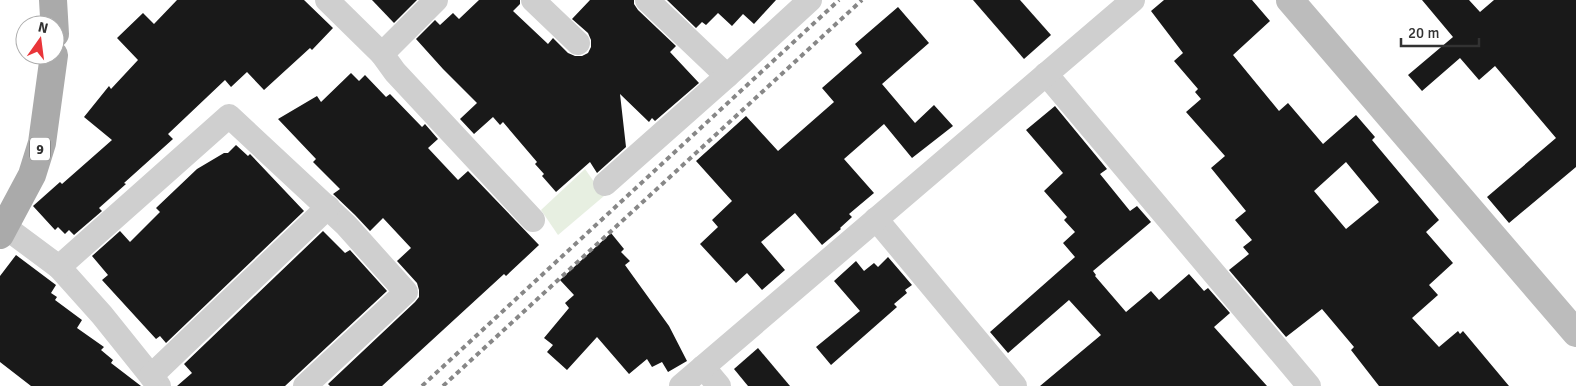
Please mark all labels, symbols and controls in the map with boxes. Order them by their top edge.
north arrow [15,15,65,65]
scale bar [1401,15,1478,47]
text: N [36,18,50,37]
text: 20 m [1408,24,1439,42]
road number: 9 [30,138,50,160]

